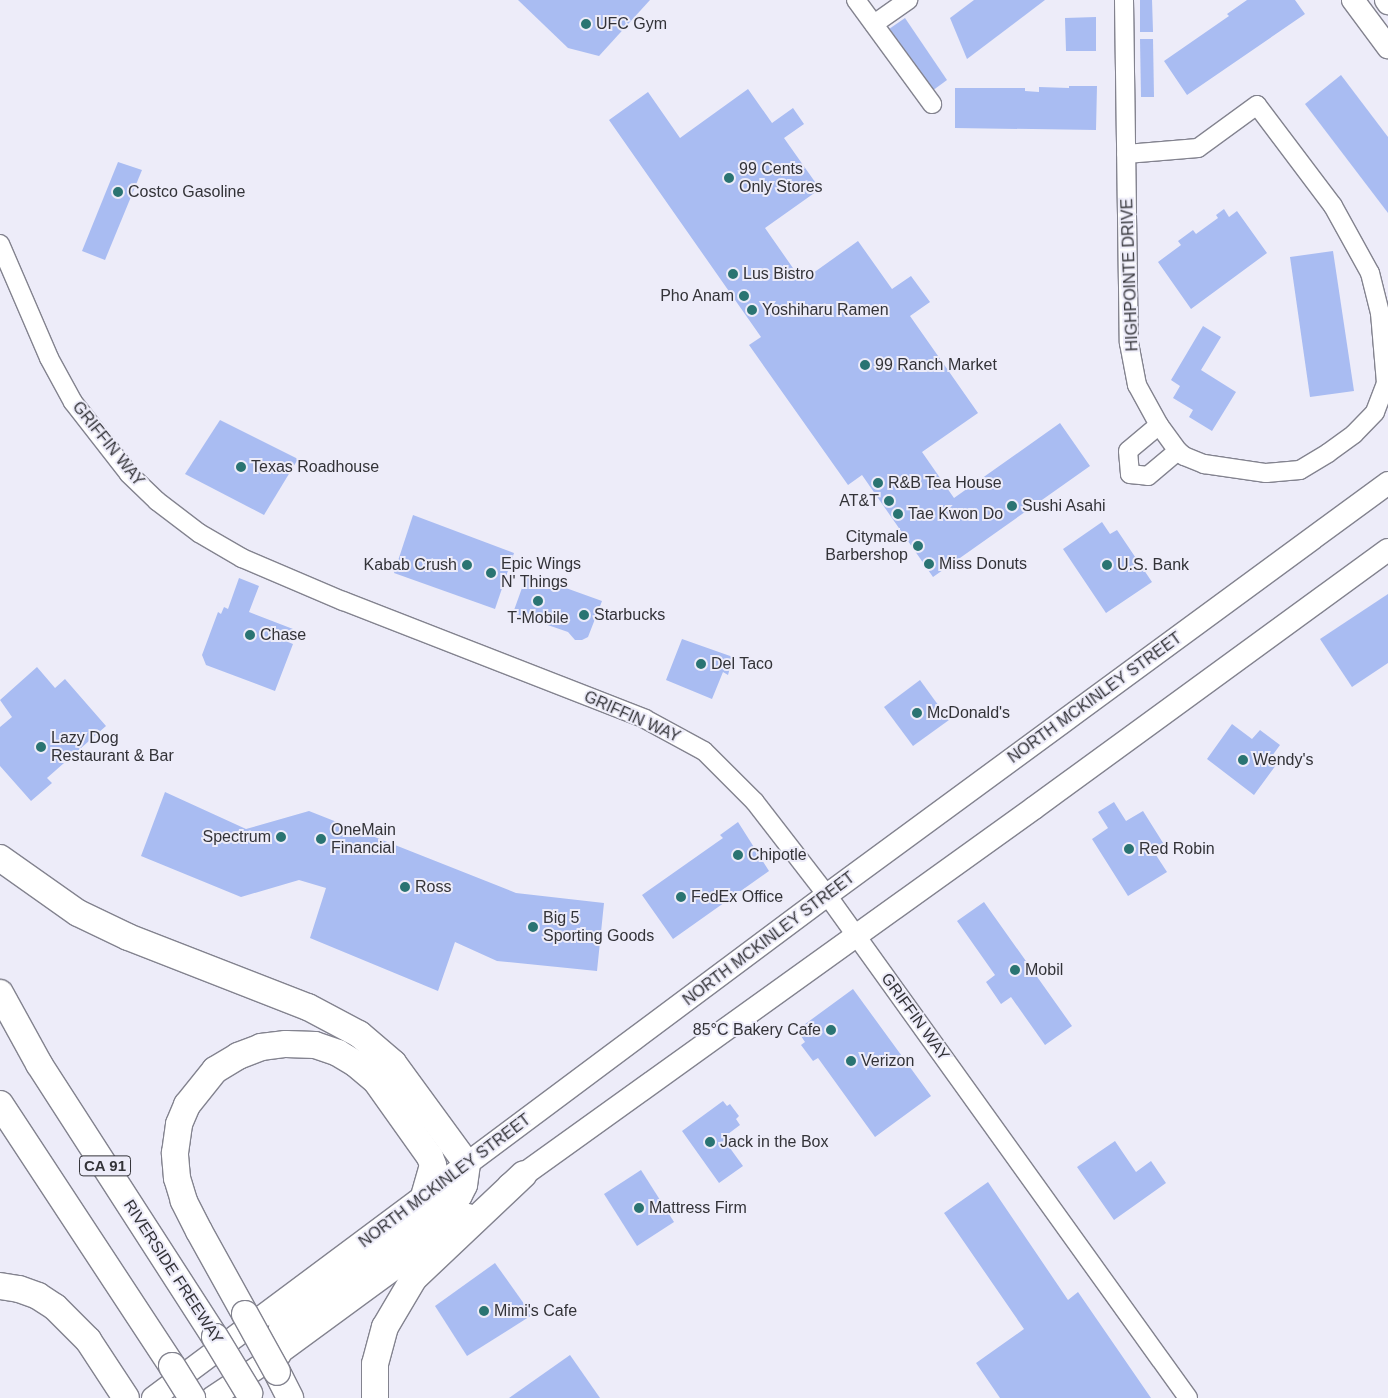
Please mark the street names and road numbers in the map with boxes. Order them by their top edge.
street label: HIGHPOINTE DRIVE [1118,198,1142,352]
street label: GRIFFIN WAY [68,398,148,490]
street label: NORTH MCKINLEY STREET [1004,628,1186,768]
street label: GRIFFIN WAY [581,687,683,747]
street label: NORTH MCKINLEY STREET [679,868,859,1010]
street label: GRIFFIN WAY [877,970,953,1064]
street label: NORTH MCKINLEY STREET [355,1110,535,1252]
road number: CA 91 [78,1154,132,1178]
street label: RIVERSIDE FREEWAY [119,1196,227,1348]

